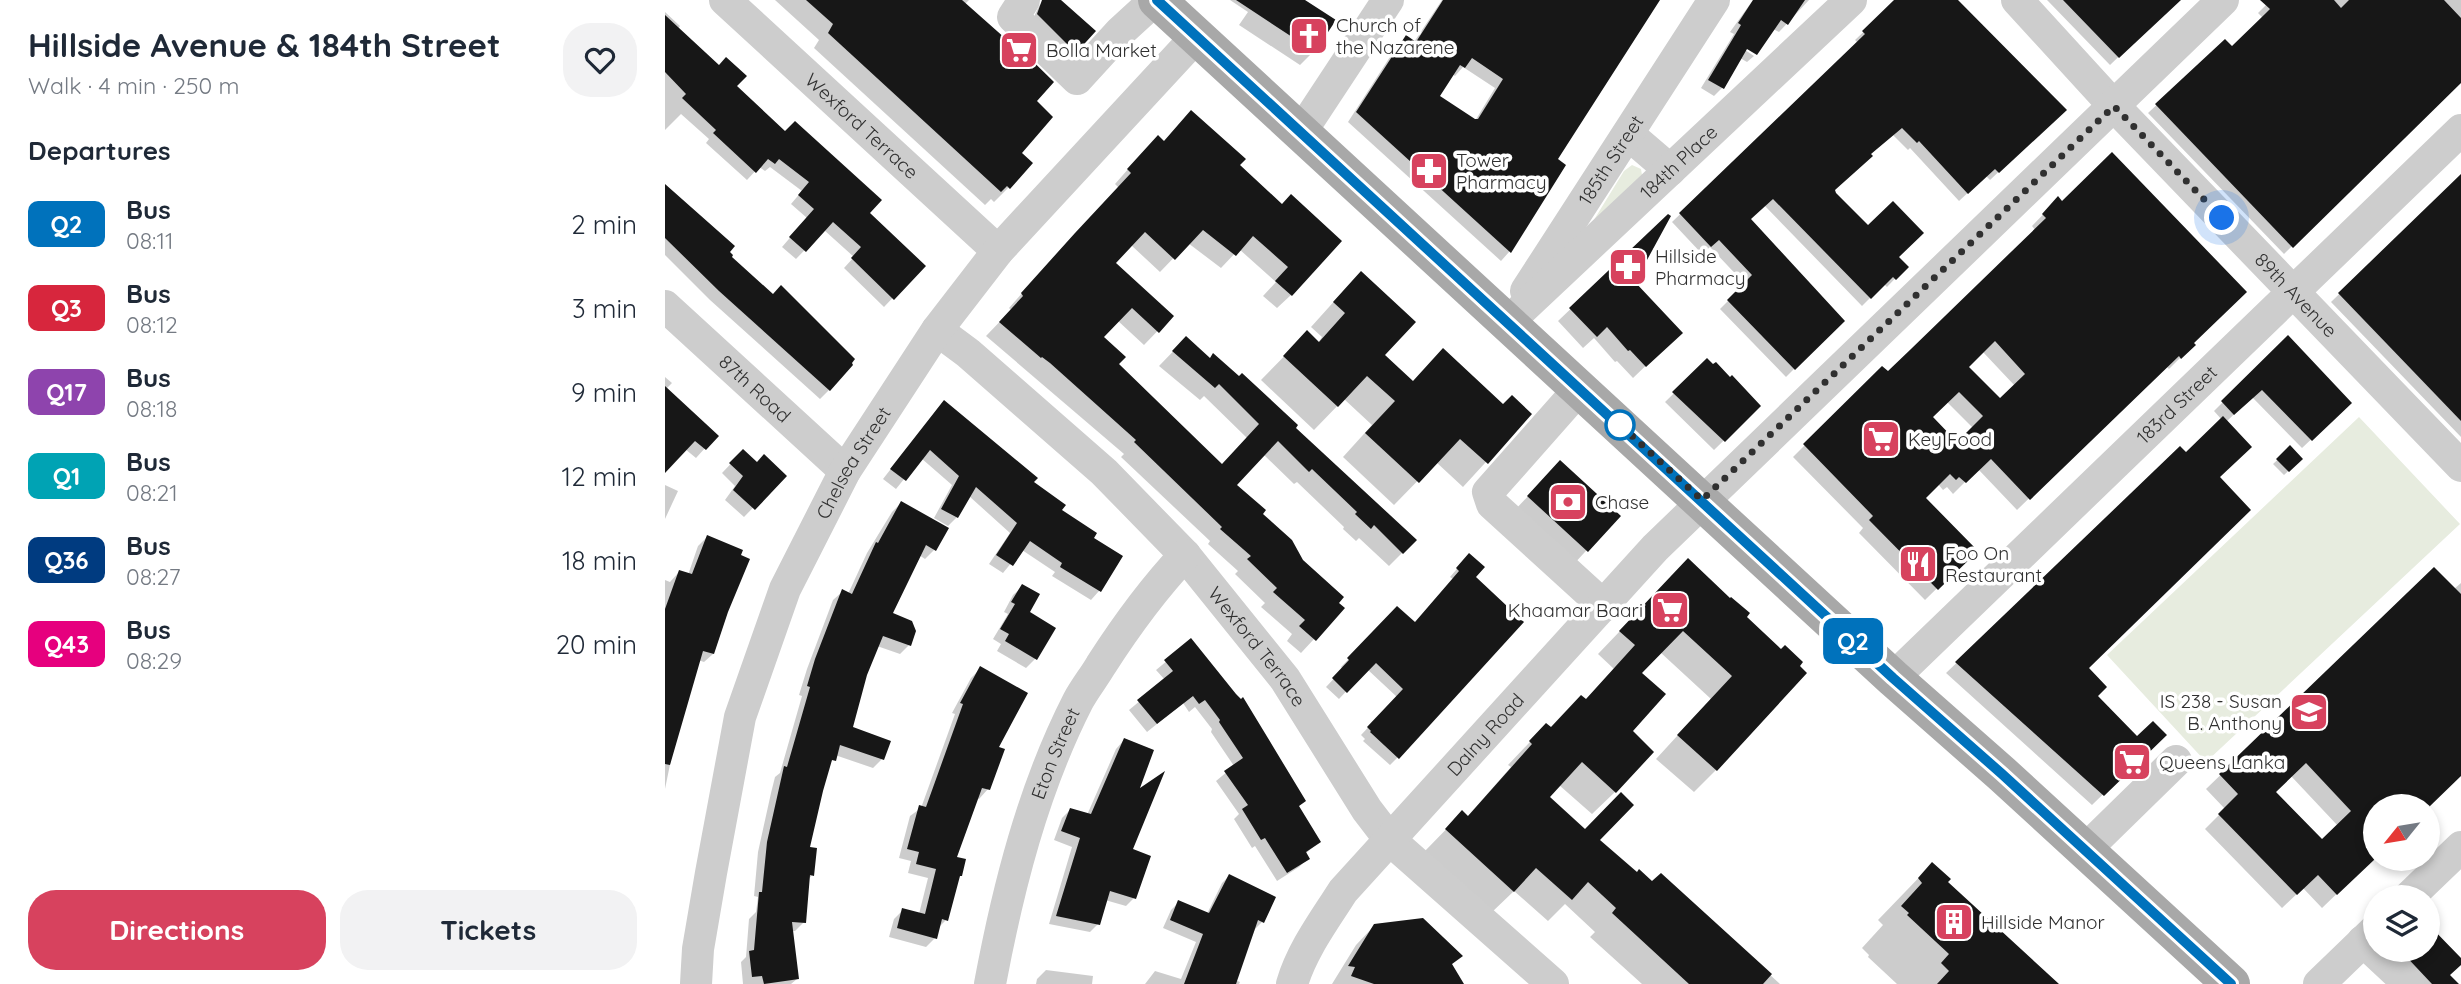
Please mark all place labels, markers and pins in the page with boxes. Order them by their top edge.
place label: Church of the Nazarene [1336,13,1454,59]
church icon: Church of the Nazarene [1288,15,1330,57]
supermarket icon: Bolla Market [998,29,1040,71]
place label: Bolla Market [1046,38,1157,62]
place label: Tower Pharmacy [1456,148,1546,194]
pharmacy icon: Tower Pharmacy [1408,150,1450,192]
place label: Hillside Pharmacy [1655,244,1745,290]
pharmacy icon: Hillside Pharmacy [1607,246,1649,288]
unlabelled marker [1605,410,1635,440]
supermarket icon: Key Food [1860,418,1902,460]
place label: Key Food [1908,427,1992,451]
bank icon: Chase [1547,481,1589,523]
place label: Chase [1595,490,1649,514]
place label: Foo On Restaurant [1945,541,2042,587]
restaurant icon: Foo On Restaurant [1897,543,1939,585]
supermarket icon: Khaamar Baari [1649,589,1691,631]
place label: Khaamar Baari [1508,598,1643,622]
place label: IS 238 - Susan B. Anthony [2160,689,2282,735]
school or university icon: IS 238 - Susan B. Anthony [2288,691,2330,733]
supermarket icon: Queens Lanka [2111,741,2153,783]
place label: Queens Lanka [2159,750,2285,774]
building icon: Hillside Manor [1933,901,1975,943]
place label: Hillside Manor [1981,910,2106,934]

